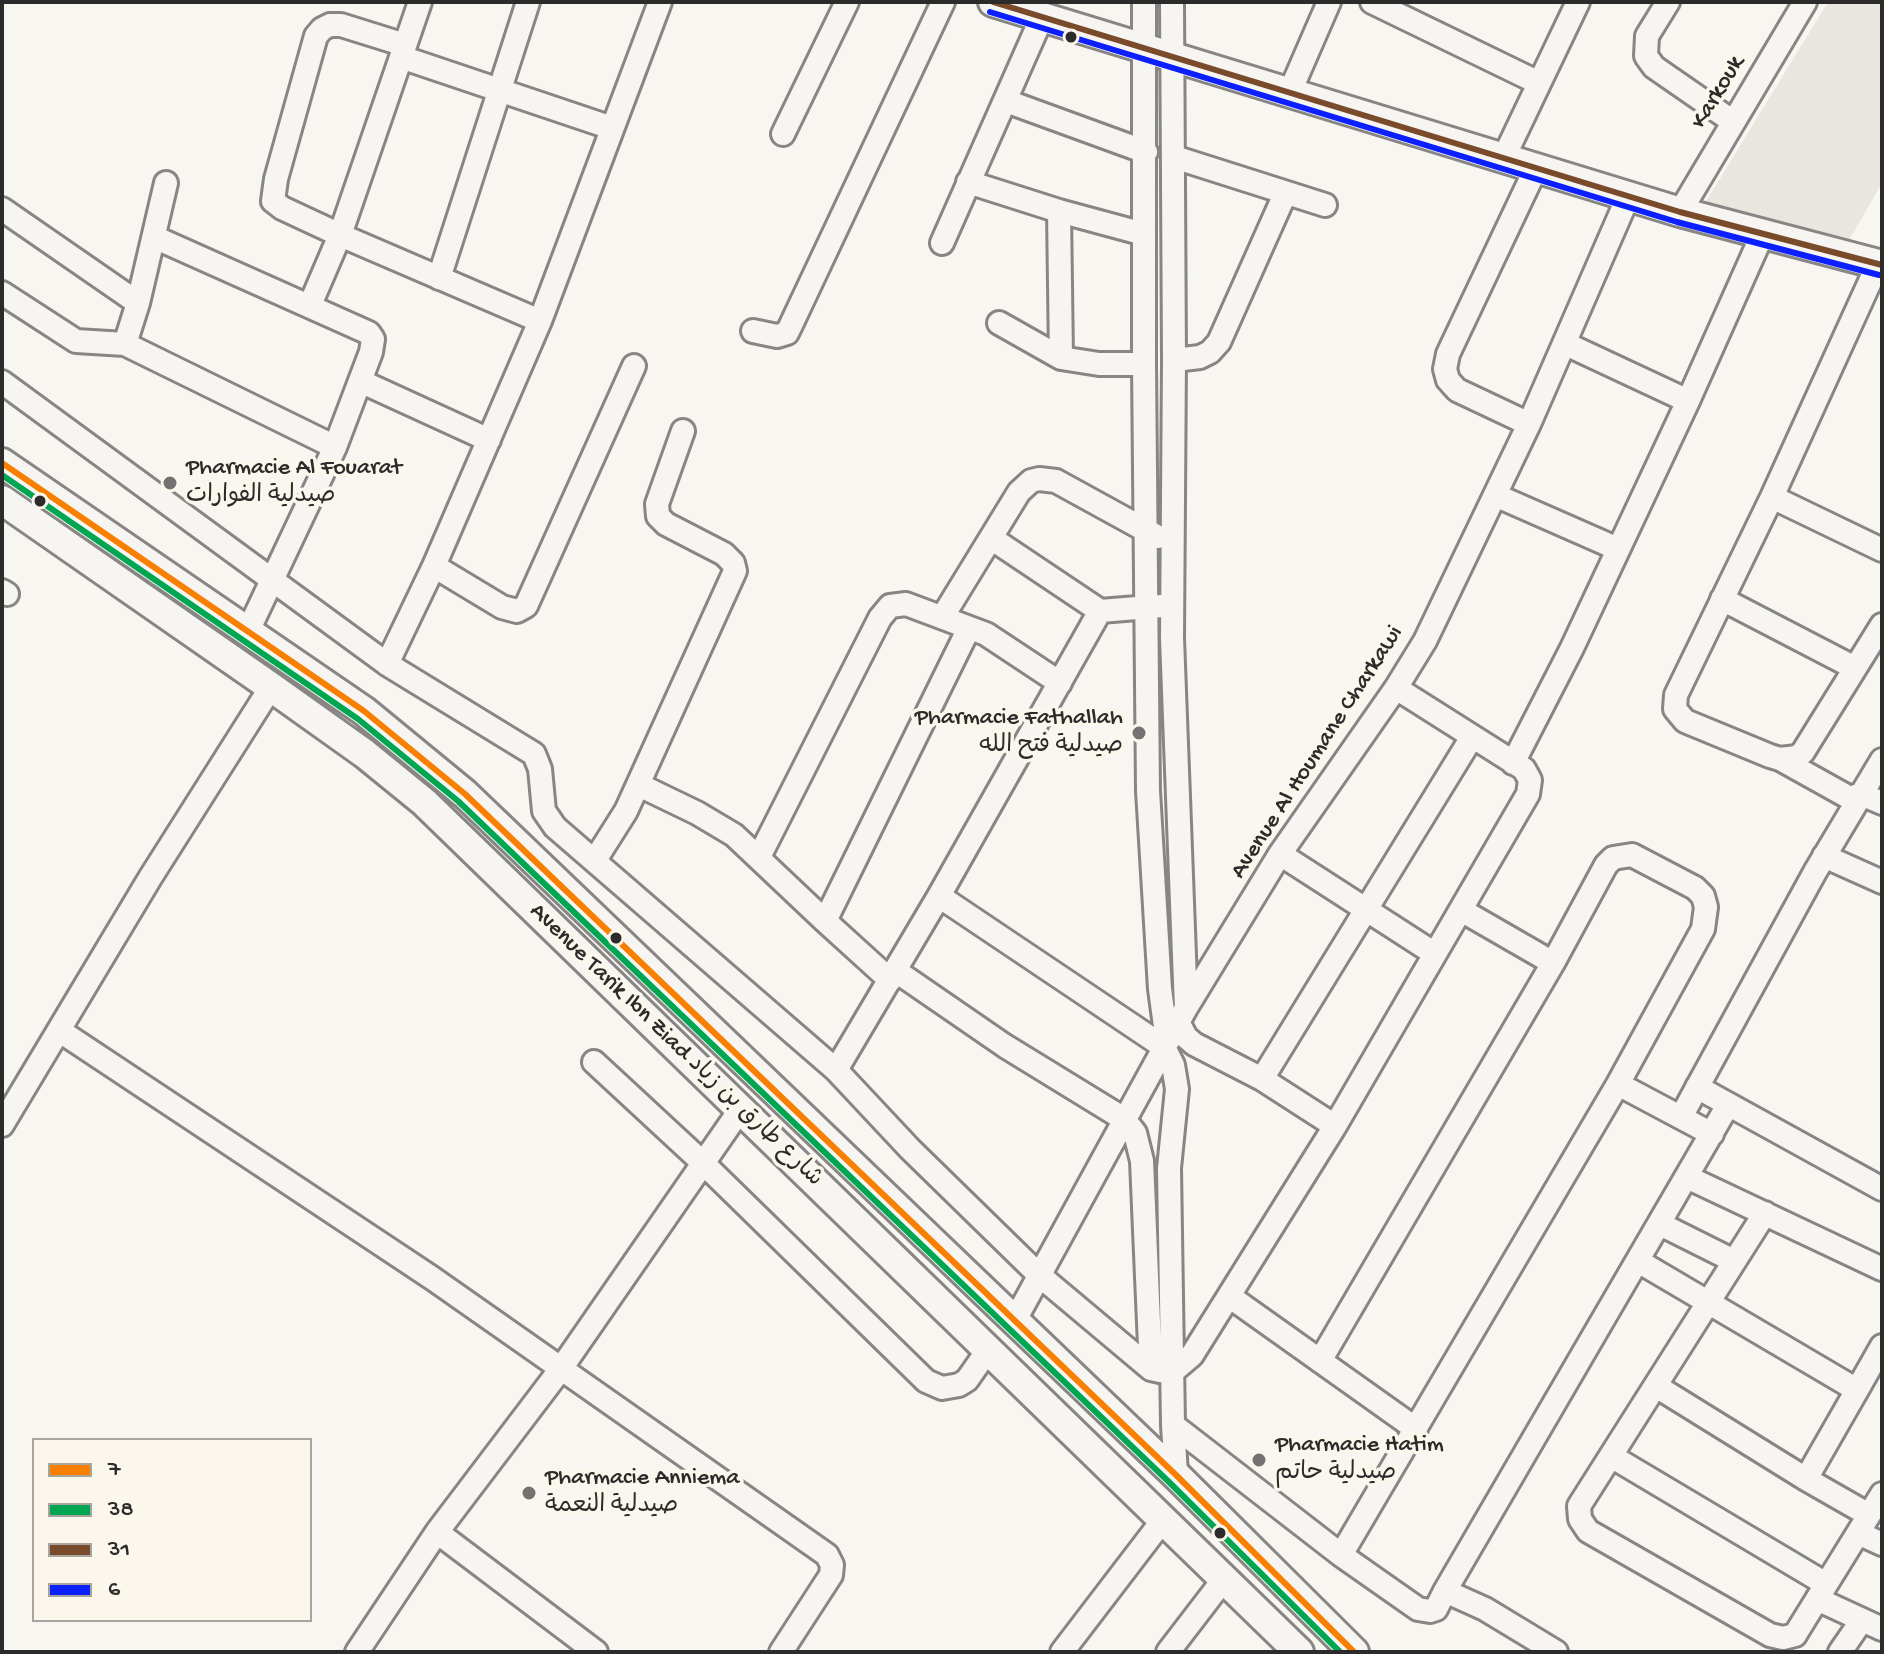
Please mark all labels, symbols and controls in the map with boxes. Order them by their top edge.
unlabelled marker [1063,29,1079,45]
street label: Karkouk [1686,51,1752,135]
place label: Pharmacie Al Fouarat صيدلية الفوارات [186,455,402,511]
marker: Pharmacie Al Fouarat صيدلية الفوارات [161,474,179,492]
unlabelled marker [32,493,48,509]
street label: Avenue Al Houmane Charkawi [1225,621,1411,885]
place label: Pharmacie Fathallah صيدلية فتح الله [915,705,1123,761]
marker: Pharmacie Fathallah صيدلية فتح الله [1130,724,1148,742]
street label: Avenue Tarik Ibn Ziad شارع طارق بن زياد [522,898,828,1194]
unlabelled marker [608,930,624,946]
place label: Pharmacie Hatim صيدلية حاتم [1275,1432,1444,1488]
legend [32,1438,312,1622]
marker: Pharmacie Hatim صيدلية حاتم [1250,1451,1268,1469]
text: 7 [108,1456,120,1485]
place label: Pharmacie Anniema صيدلية النعمة [545,1465,740,1521]
marker: Pharmacie Anniema صيدلية النعمة [520,1484,538,1502]
text: 38 [108,1496,134,1525]
unlabelled marker [1212,1525,1228,1541]
text: 31 [108,1536,130,1565]
text: 6 [108,1576,120,1605]

